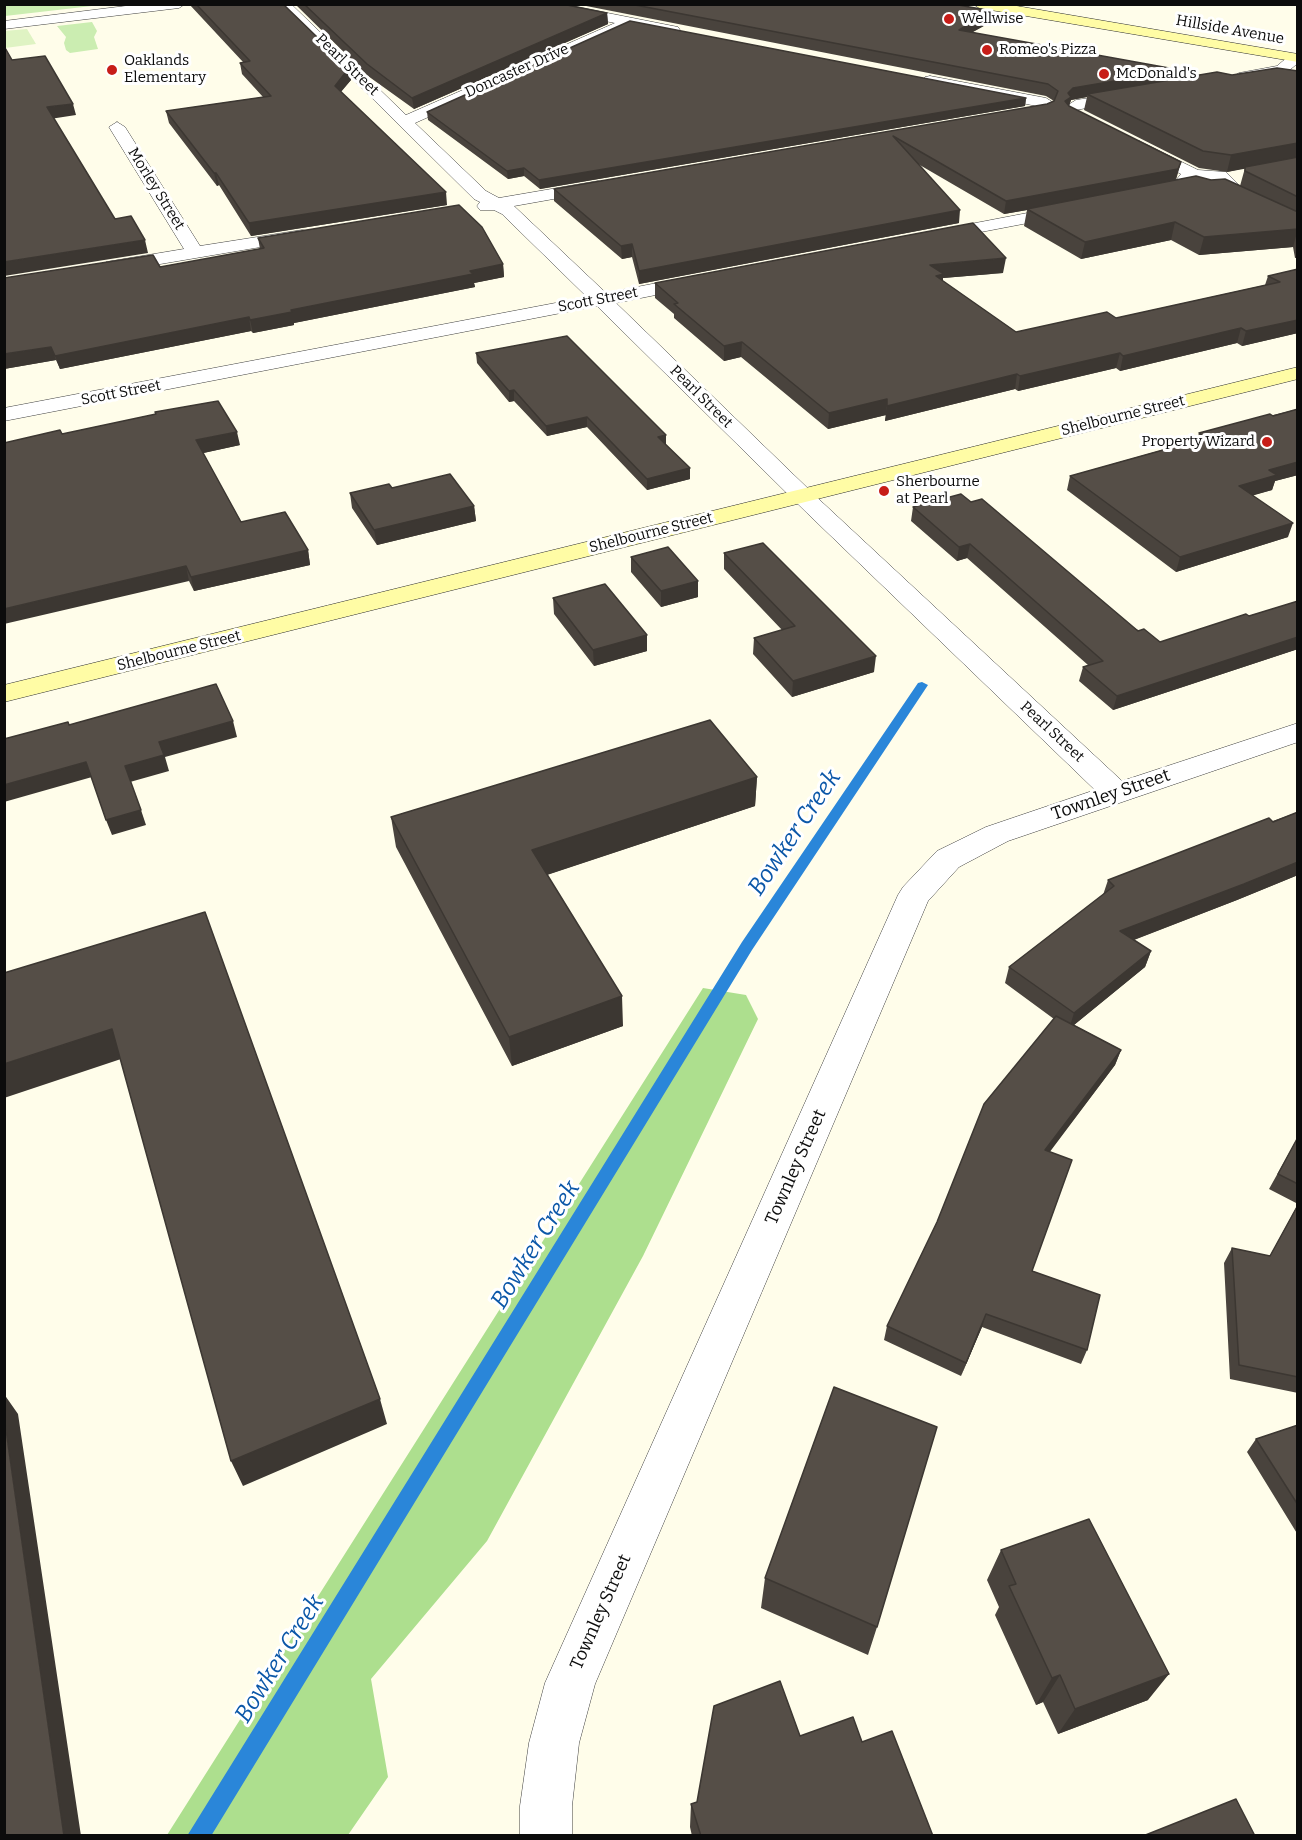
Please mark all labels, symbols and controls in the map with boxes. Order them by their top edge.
place label: Wellwise [961,10,1024,28]
marker: Wellwise [942,12,956,26]
street label: Hillside Avenue [1175,12,1285,48]
street label: Pearl Street [312,30,382,100]
street label: Doncaster Drive [462,40,572,102]
place label: Romeo's Pizza [999,41,1097,59]
marker: Romeo's Pizza [980,43,994,57]
place label: Oaklands Elementary [124,52,206,87]
marker: Oaklands Elementary [105,63,119,77]
place label: McDonald's [1116,65,1197,83]
marker: McDonald's [1097,67,1111,81]
street label: Morley Street [124,145,188,233]
street label: Scott Street [556,283,640,317]
street label: Pearl Street [666,362,736,432]
street label: Scott Street [79,376,163,410]
street label: Shelbourne Street [1059,392,1187,440]
place label: Property Wizard [1142,433,1255,451]
marker: Property Wizard [1260,435,1274,449]
place label: Sherbourne at Pearl [896,473,980,508]
marker: Sherbourne at Pearl [877,484,891,498]
street label: Shelbourne Street [587,509,715,557]
street label: Shelbourne Street [115,627,243,675]
street label: Pearl Street [1016,698,1088,766]
water label: Bowker Creek [742,765,848,901]
street label: Townley Street [1049,765,1173,825]
street label: Townley Street [761,1106,831,1228]
water label: Bowker Creek [485,1176,587,1314]
street label: Townley Street [566,1551,636,1673]
water label: Bowker Creek [229,1590,331,1728]

